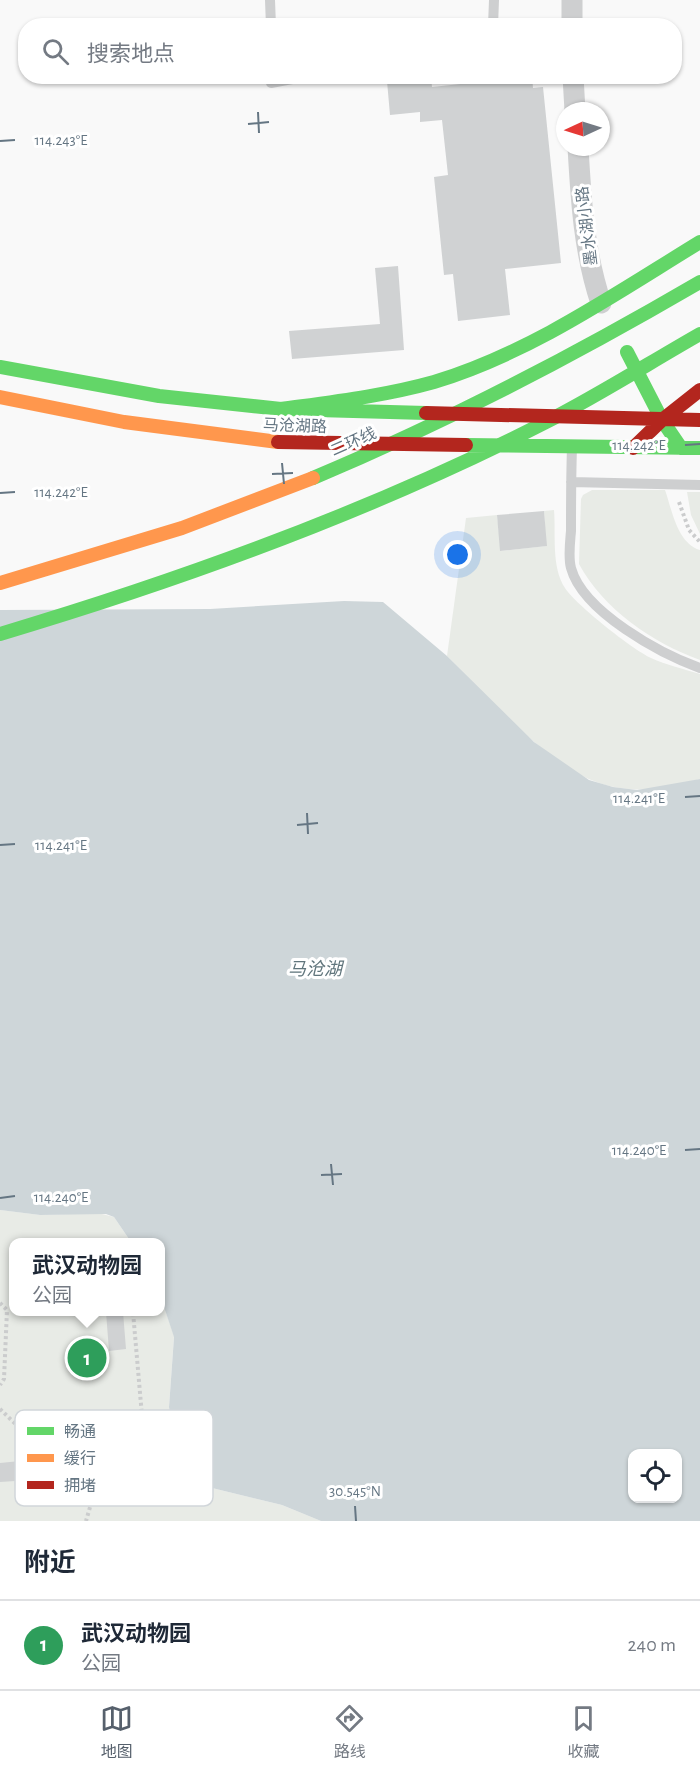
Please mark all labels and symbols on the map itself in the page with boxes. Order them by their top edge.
north arrow [556,102,610,156]
text: 114.243°E [35,133,87,148]
street label: 墨水湖小路 [573,185,600,267]
street label: 马沧湖路 [263,416,327,435]
street label: 二环线 [328,425,379,459]
text: 114.242°E [612,438,666,453]
text: 114.242°E [34,485,88,500]
your location [443,540,472,569]
text: 114.241°E [613,791,665,806]
text: 114.241°E [35,838,87,853]
water label: 马沧湖 [288,959,345,979]
text: 114.240°E [612,1143,666,1158]
text: 114.240°E [34,1190,88,1205]
pin: 1 [68,1336,106,1380]
legend [15,1410,213,1506]
text: 畅通 [64,1423,96,1440]
text: 缓行 [64,1450,96,1467]
text: 拥堵 [64,1478,96,1494]
text: 30.545°N [329,1484,381,1499]

